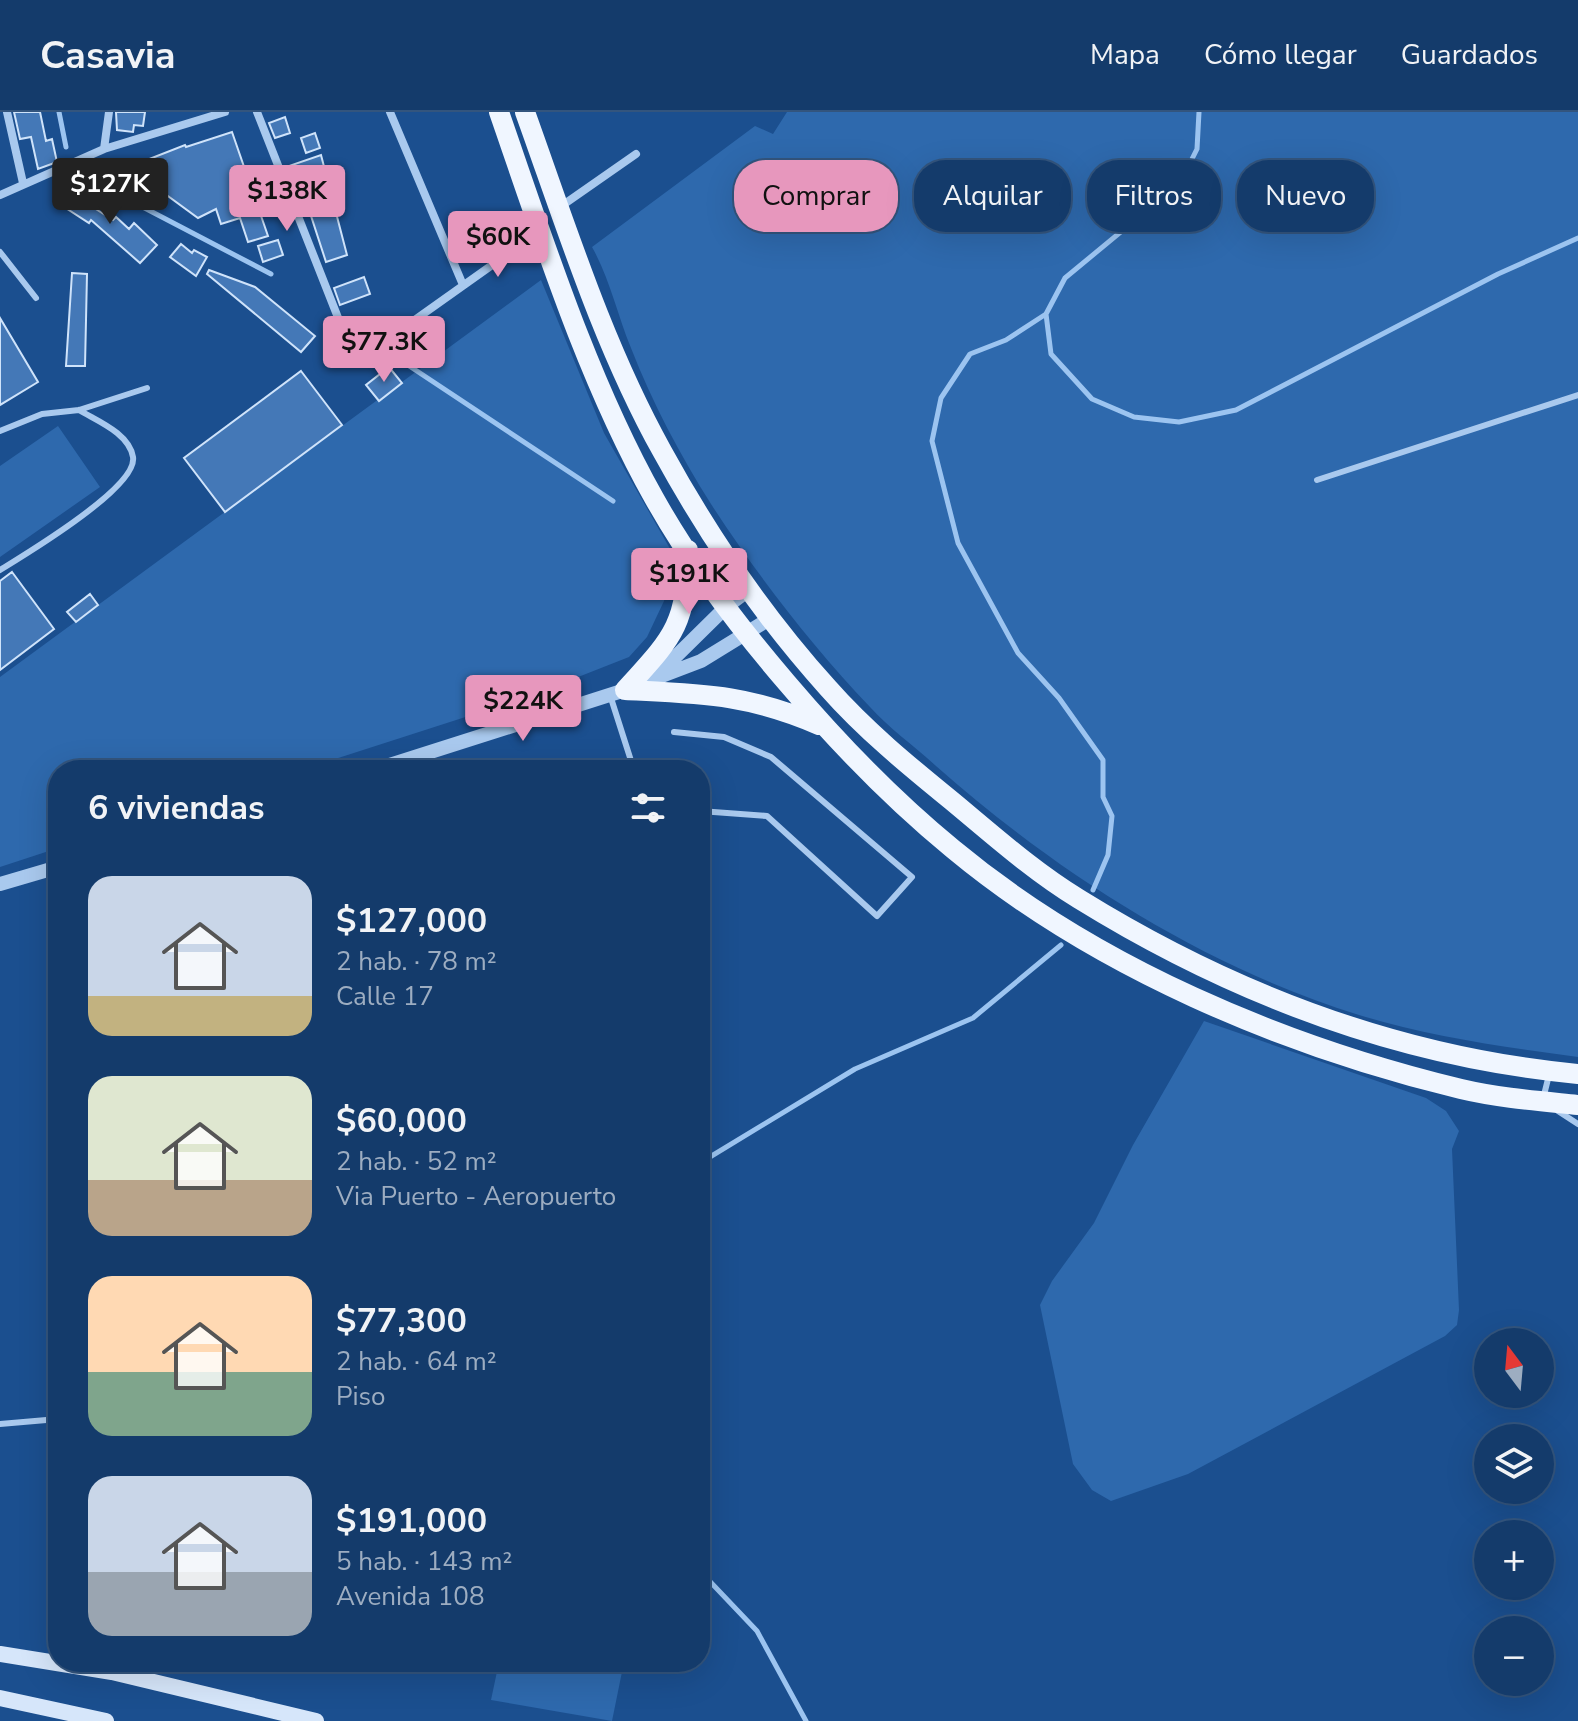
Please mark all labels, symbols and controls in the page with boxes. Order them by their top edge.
text: Casavia [40,30,176,81]
text: Mapa [1090,36,1160,74]
text: Cómo llegar [1204,36,1357,74]
text: Guardados [1401,36,1538,74]
pin: $127K [54,158,166,226]
chip: Comprar [734,160,898,232]
chip: Alquilar [914,160,1071,232]
chip: Filtros [1087,160,1221,232]
chip: Nuevo [1237,160,1374,232]
pin: $138K [231,165,343,233]
text: $127K [70,166,150,201]
text: $138K [247,173,327,208]
pin: $60K [451,211,545,279]
text: $60K [466,219,530,254]
pin: $77.3K [319,316,449,384]
text: $77.3K [341,324,427,359]
pin: $191K [633,548,745,616]
text: $191K [649,556,729,591]
pin: $224K [467,675,579,743]
text: $224K [483,683,563,718]
text: 6 viviendas [88,785,265,831]
icon: filters [626,786,670,830]
text: $127,000 [336,898,487,944]
icon: home [152,908,248,1004]
text: 2 hab. · 78 m² [336,944,497,979]
text: Calle 17 [336,979,434,1014]
text: $60,000 [336,1098,467,1144]
icon: home [152,1108,248,1204]
text: 2 hab. · 52 m² [336,1144,497,1179]
text: Via Puerto - Aeropuerto [336,1179,616,1214]
text: $77,300 [336,1298,467,1344]
icon: home [152,1308,248,1404]
north arrow [1474,1328,1554,1408]
map controls [1474,1328,1554,1696]
text: 2 hab. · 64 m² [336,1344,497,1379]
text: Piso [336,1379,385,1414]
button: layers [1474,1424,1554,1504]
text: $191,000 [336,1498,487,1544]
icon: home [152,1508,248,1604]
button: + [1474,1520,1554,1600]
text: 5 hab. · 143 m² [336,1544,512,1579]
text: Avenida 108 [336,1579,485,1614]
button: − [1474,1616,1554,1696]

